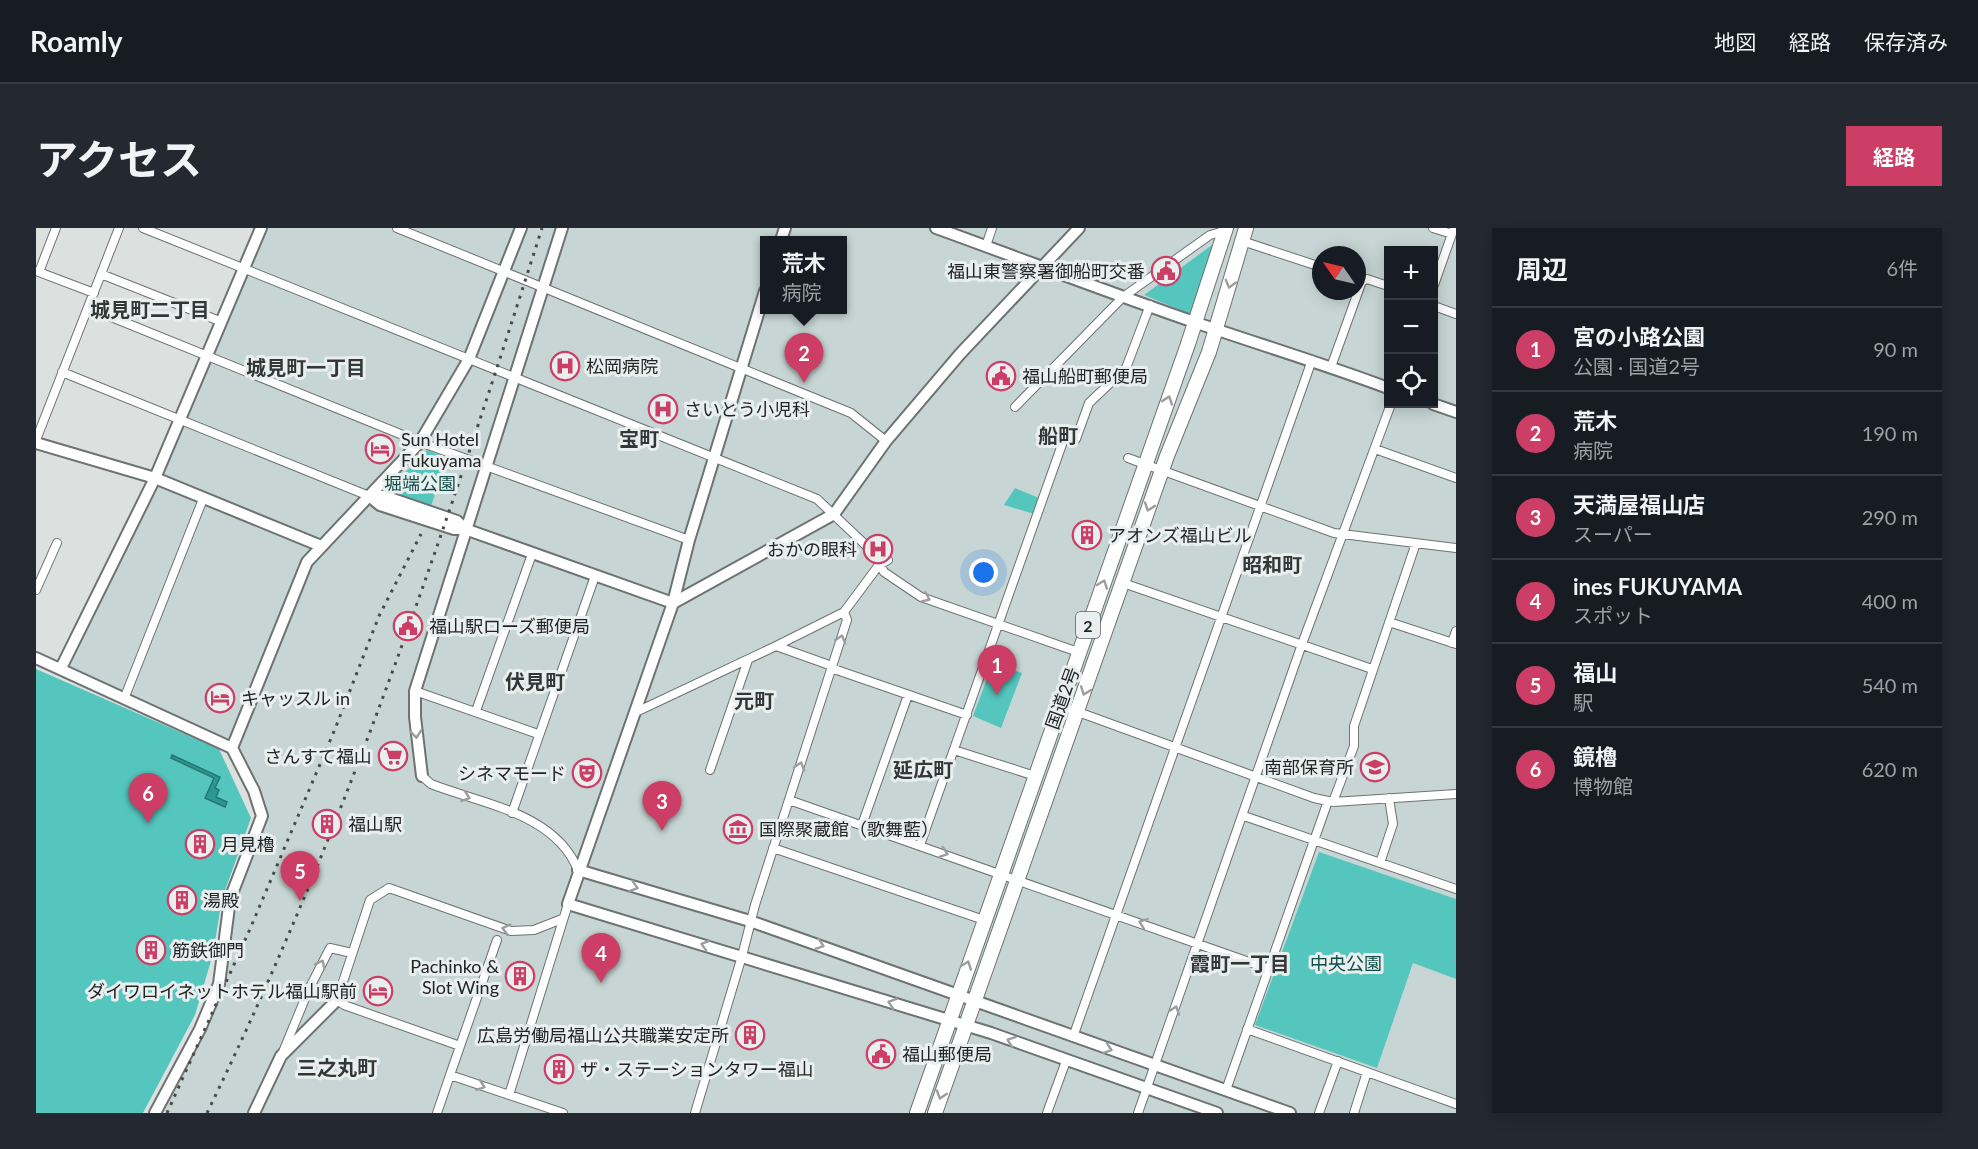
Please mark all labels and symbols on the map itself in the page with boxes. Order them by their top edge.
north arrow [1312,246,1366,300]
public building icon: 福山東警察署御船町交番 [1150,255,1182,287]
place label: 福山東警察署御船町交番 [947,260,1145,282]
one-way arrow [1225,279,1238,289]
district label: 城見町二丁目 [90,297,210,321]
pin: 2 [784,334,824,383]
hospital icon: 松岡病院 [549,350,581,382]
district label: 城見町一丁目 [246,355,366,379]
place label: 松岡病院 [586,355,658,377]
public building icon: 福山船町郵便局 [985,360,1017,392]
place label: 福山船町郵便局 [1022,365,1148,387]
hospital icon: さいとう小児科 [647,393,679,425]
one-way arrow [1161,395,1174,406]
place label: さいとう小児科 [684,398,810,420]
district label: 船町 [1038,423,1078,447]
district label: 宝町 [619,426,659,450]
place label: Sun Hotel Fukuyama [401,428,482,471]
hotel icon: Sun Hotel Fukuyama [364,433,396,465]
park label: 堀端公園 [384,472,456,494]
one-way arrow [1144,501,1157,512]
building icon: アオンズ福山ビル [1071,519,1103,551]
place label: アオンズ福山ビル [1108,524,1252,546]
hospital icon: おかの眼科 [862,533,894,565]
place label: おかの眼科 [767,538,857,560]
district label: 昭和町 [1242,552,1302,576]
your location [969,558,998,587]
one-way arrow [1095,579,1108,590]
one-way arrow [920,591,931,603]
public building icon: 福山駅ローズ郵便局 [392,610,424,642]
road number: 2 [1076,612,1100,638]
place label: 福山駅ローズ郵便局 [429,615,590,637]
one-way arrow [833,634,846,645]
pin: 1 [978,646,1016,695]
street label: 国道2号 [1041,664,1083,732]
district label: 伏見町 [505,669,565,693]
hotel icon: キャッスル in [204,682,236,714]
one-way arrow [1079,685,1092,695]
place label: キャッスル in [241,687,350,709]
district label: 元町 [734,688,774,712]
one-way arrow [409,730,422,739]
supermarket icon: さんすて福山 [377,740,409,772]
place label: さんすて福山 [264,745,372,767]
school or university icon: 南部保育所 [1359,751,1391,783]
place label: 南部保育所 [1264,756,1354,778]
theatre icon: シネマモード [571,757,603,789]
district label: 延広町 [893,757,953,781]
one-way arrow [793,761,805,772]
place label: シネマモード [458,762,566,784]
pin: 6 [128,774,168,823]
pin: 3 [642,782,682,831]
one-way arrow [460,790,471,802]
building icon: 福山駅 [311,808,343,840]
place label: 福山駅 [348,813,402,835]
museum icon: 国際聚蔵館（歌舞藍） [722,813,754,845]
place label: 国際聚蔵館（歌舞藍） [759,818,939,840]
building icon: 月見櫓 [184,828,216,860]
place label: 月見櫓 [221,833,275,855]
one-way arrow [938,846,949,859]
pin: 5 [280,852,320,901]
one-way arrow [628,880,639,892]
building icon: 湯殿 [166,884,198,916]
place label: 湯殿 [203,889,239,911]
one-way arrow [1138,918,1149,931]
one-way arrow [501,924,512,936]
building icon: 筋鉄御門 [135,934,167,966]
pin: 4 [582,934,620,983]
one-way arrow [814,938,825,951]
place label: 筋鉄御門 [172,939,244,961]
one-way arrow [700,940,711,952]
district label: 霞町一丁目 [1190,951,1290,975]
park label: 中央公園 [1310,952,1382,974]
place label: Pachinko & Slot Wing [410,955,499,998]
one-way arrow [314,960,325,970]
building icon: Pachinko & Slot Wing [504,960,536,992]
one-way arrow [960,960,973,971]
hotel icon: ダイワロイネットホテル福山駅前 [362,975,394,1007]
place label: ダイワロイネットホテル福山駅前 [87,980,357,1002]
one-way arrow [887,998,898,1010]
one-way arrow [1167,1005,1180,1016]
building icon: 広島労働局福山公共職業安定所 [734,1019,766,1051]
place label: 広島労働局福山公共職業安定所 [477,1024,729,1046]
one-way arrow [1006,1035,1017,1048]
public building icon: 福山郵便局 [865,1038,897,1070]
one-way arrow [1103,1041,1113,1054]
place label: 福山郵便局 [902,1043,992,1065]
building icon: ザ・ステーションタワー福山 [543,1053,575,1085]
district label: 三之丸町 [297,1055,377,1079]
place label: ザ・ステーションタワー福山 [580,1058,814,1080]
one-way arrow [475,1078,486,1091]
one-way arrow [936,1089,948,1100]

